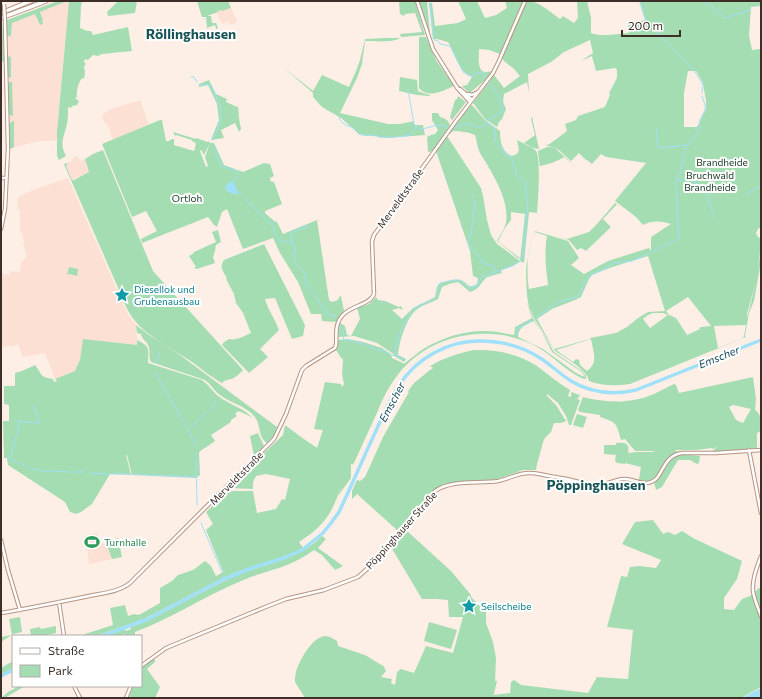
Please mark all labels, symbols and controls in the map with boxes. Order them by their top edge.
scale bar [622,12,680,38]
text: 200 m [628,18,663,32]
district label: Röllinghausen [146,25,236,42]
park label: Brandheide [696,156,748,168]
street label: Merveldtstraße [374,166,426,230]
park label: Bruchwald Brandheide [684,169,736,193]
park label: Ortloh [172,192,202,204]
place label: Diesellok und Grubenausbau [134,283,200,307]
place icon: Diesellok und Grubenausbau [113,286,131,304]
water label: Emscher [696,342,742,371]
water label: Emscher [376,379,408,424]
street label: Merveldtstraße [207,449,265,507]
district label: Pöppinghausen [547,476,645,493]
street label: Pöppinghauser Straße [363,489,439,571]
sports icon: Turnhalle [83,533,101,551]
place label: Turnhalle [104,536,146,548]
place icon: Seilscheibe [460,597,478,615]
place label: Seilscheibe [481,600,532,612]
legend [12,635,142,687]
text: Straße [48,643,84,657]
text: Park [48,663,74,677]

